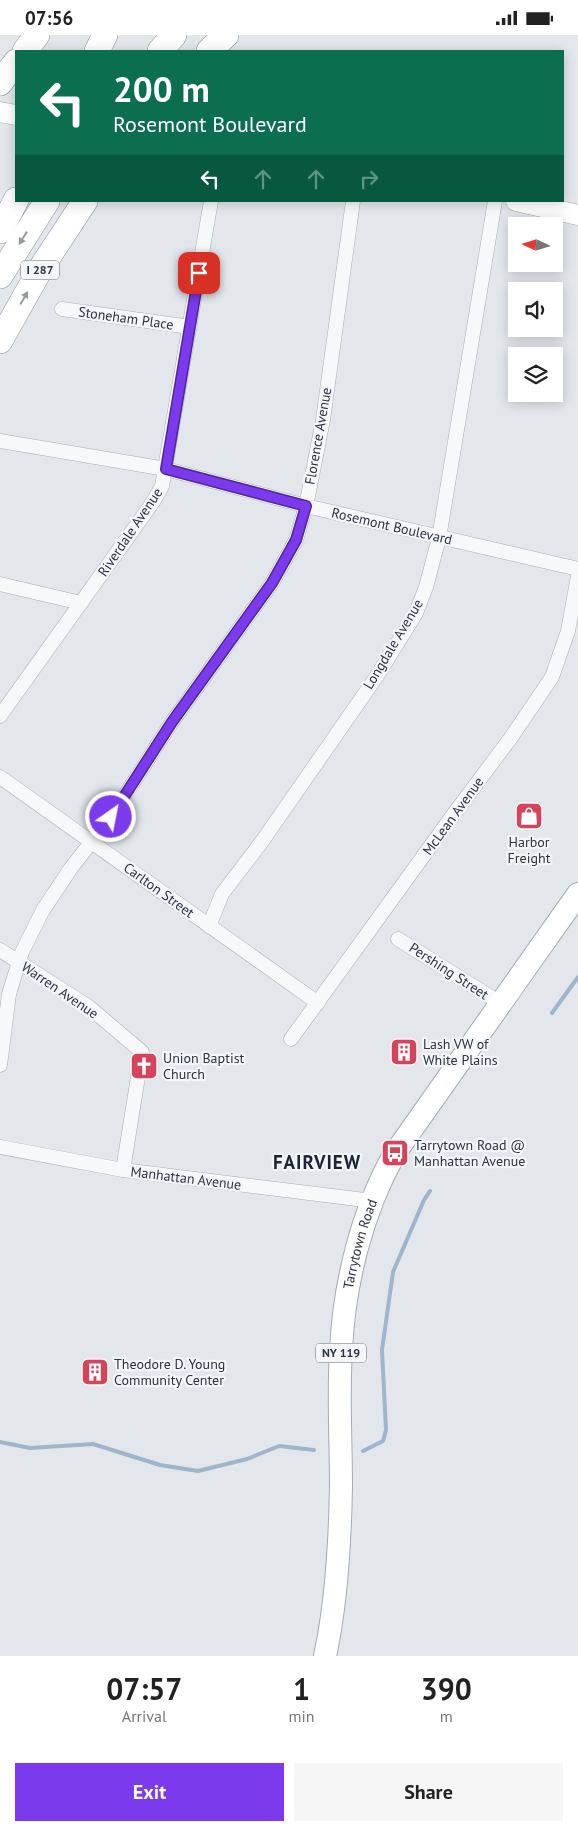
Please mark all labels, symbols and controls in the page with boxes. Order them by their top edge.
text: 07:56 [25,6,73,30]
text: 200 m [113,66,210,112]
icon: left [30,70,95,135]
text: Rosemont Boulevard [113,110,307,138]
icon: left [196,165,224,193]
icon: ahead [249,165,277,193]
icon: ahead [302,165,330,193]
icon: right [355,165,383,193]
north arrow [508,217,562,273]
map controls [508,217,563,402]
one-way arrow [18,232,27,245]
pin [178,252,220,294]
icon: arrive [185,259,213,287]
road number: I 287 [21,261,59,279]
button: sound [508,282,563,337]
one-way arrow [19,292,28,305]
street label: Stoneham Place [77,302,175,334]
button: layers [508,347,563,402]
street label: Florence Avenue [301,386,335,486]
street label: Riverdale Avenue [94,484,166,580]
street label: Rosemont Boulevard [330,503,454,549]
street label: Longdale Avenue [359,596,427,692]
street label: McLean Avenue [419,773,487,859]
position arrow [84,790,136,842]
shop icon: Harbor Freight [514,801,544,831]
place label: Harbor Freight [508,833,551,867]
street label: Carlton Street [120,858,198,922]
street label: Pershing Street [406,939,492,1004]
street label: Warren Avenue [18,958,102,1022]
place label: Lash VW of White Plains [423,1035,498,1069]
building icon: Lash VW of White Plains [389,1037,419,1067]
place label: Union Baptist Church [163,1049,245,1083]
church icon: Union Baptist Church [129,1051,159,1081]
place label: Tarrytown Road @ Manhattan Avenue [414,1136,525,1170]
bus stop icon: Tarrytown Road @ Manhattan Avenue [380,1138,410,1168]
district label: FAIRVIEW [273,1150,361,1174]
street label: Manhattan Avenue [130,1162,242,1194]
street label: Tarrytown Road [339,1196,381,1290]
road number: NY 119 [316,1344,366,1363]
place label: Theodore D. Young Community Center [114,1355,225,1389]
building icon: Theodore D. Young Community Center [80,1357,110,1387]
text: 07:57 [106,1669,182,1708]
text: 1 [293,1669,310,1708]
text: 390 [421,1669,472,1708]
text: Arrival [122,1706,167,1726]
text: min [289,1706,315,1726]
text: m [440,1706,453,1726]
button: Exit [15,1763,284,1821]
button: Share [294,1763,563,1821]

